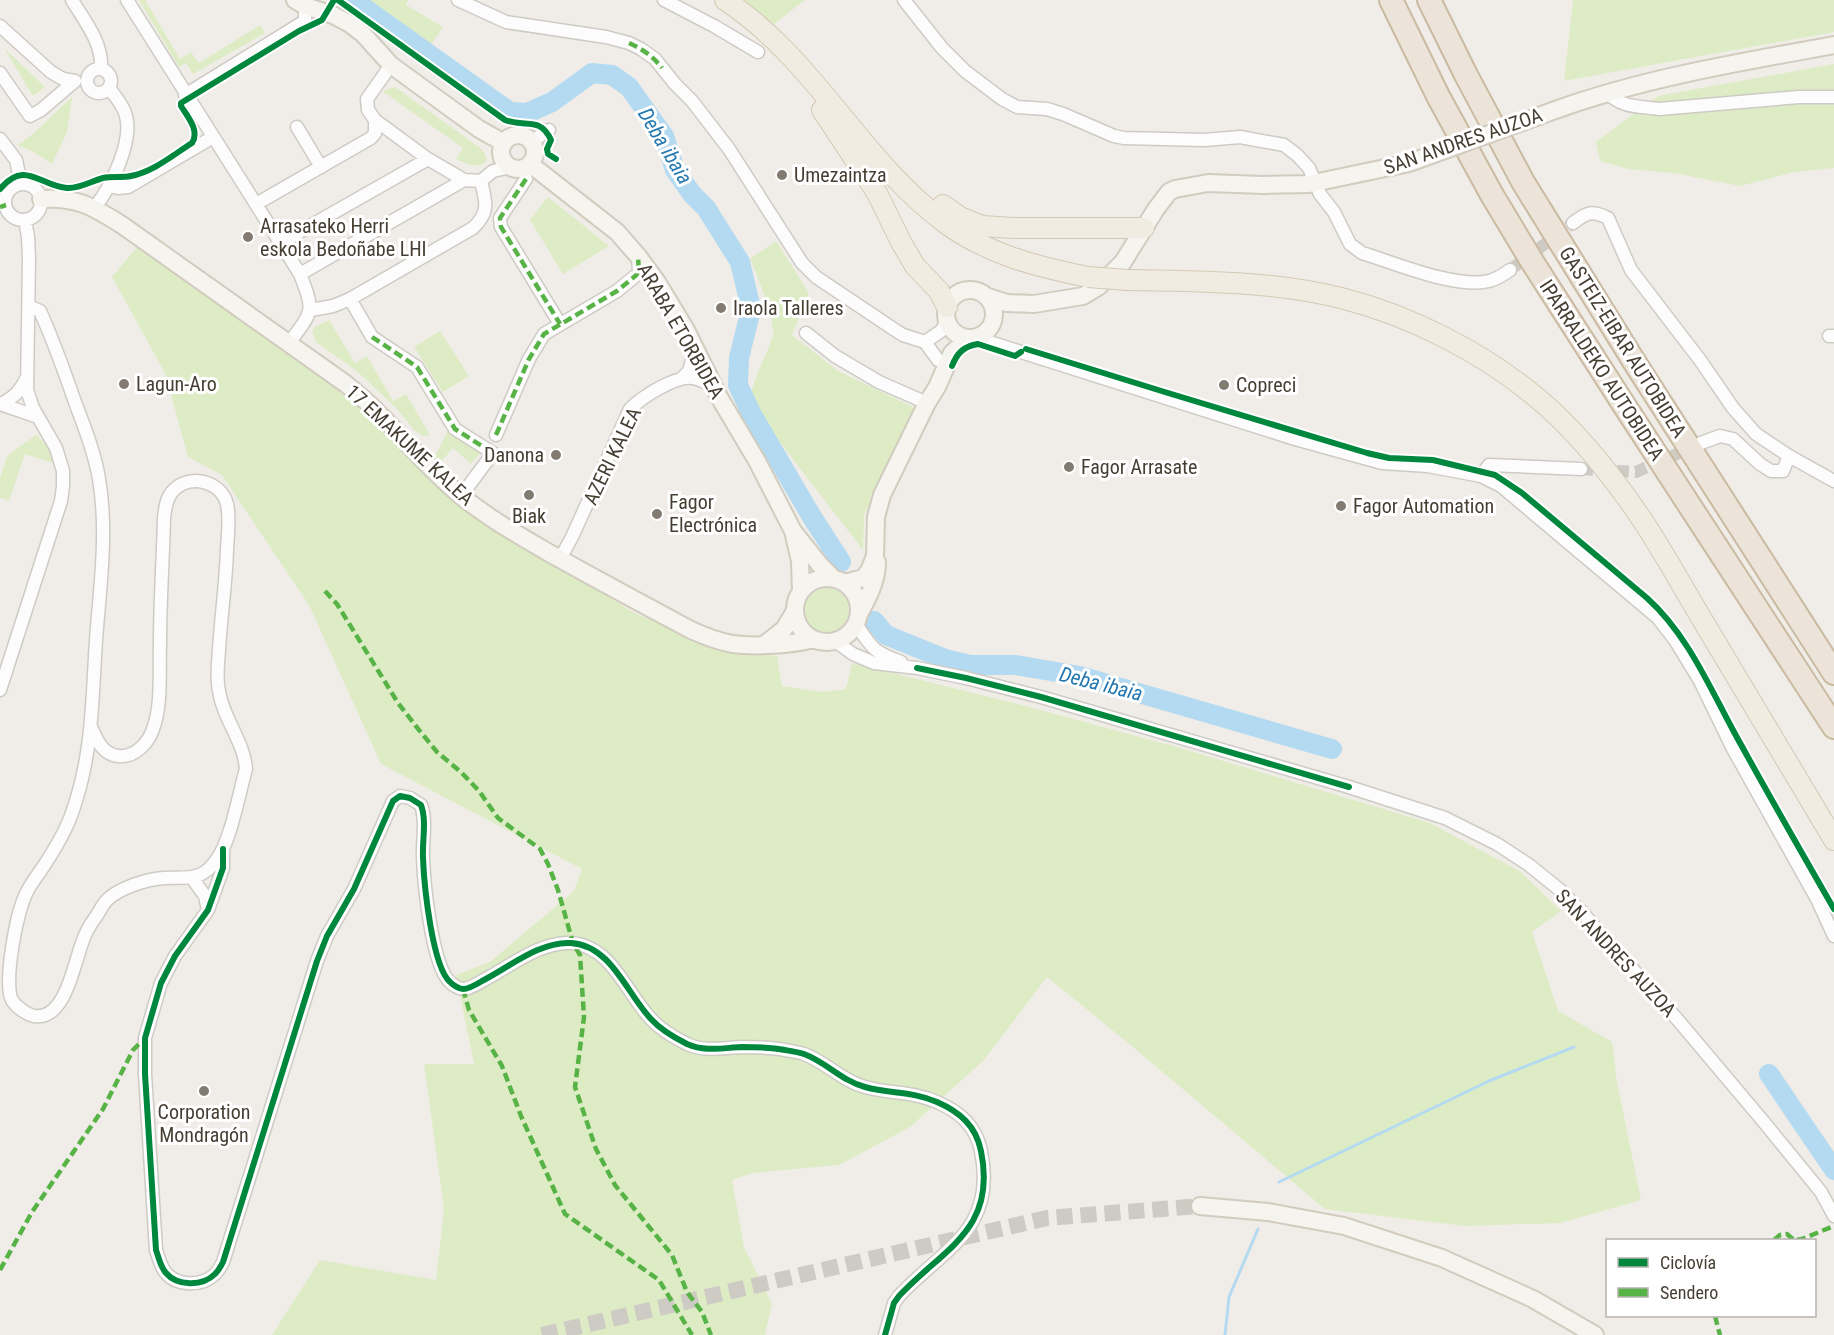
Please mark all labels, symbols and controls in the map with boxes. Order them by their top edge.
street label: SAN ANDRES AUZOA [1381,102,1546,179]
water label: Deba ibaia [633,104,697,188]
place label: Umezaintza [794,163,887,187]
marker: Umezaintza [775,168,789,182]
place label: Arrasateko Herri eskola Bedoñabe LHI [260,214,427,261]
marker: Arrasateko Herri eskola Bedoñabe LHI [241,230,255,244]
street label: GASTEIZ-EIBAR AUTOBIDEA [1554,242,1692,442]
street label: ARABA ETORBIDEA [632,259,730,403]
street label: IPARRALDEKO AUTOBIDEA [1535,275,1670,465]
place label: Iraola Talleres [733,296,844,320]
marker: Iraola Talleres [714,301,728,315]
place label: Lagun-Aro [136,372,217,396]
place label: Copreci [1236,373,1296,397]
marker: Lagun-Aro [117,377,131,391]
marker: Copreci [1217,378,1231,392]
street label: 17 EMAKUME KALEA [341,380,479,511]
street label: AZERI KALEA [578,403,646,509]
place label: Danona [484,443,544,467]
marker: Danona [549,448,563,462]
place label: Fagor Arrasate [1081,455,1197,479]
marker: Fagor Arrasate [1062,460,1076,474]
marker: Biak [522,488,536,502]
place label: Fagor Electrónica [669,490,757,537]
place label: Fagor Automation [1353,494,1494,518]
marker: Fagor Automation [1334,499,1348,513]
place label: Biak [512,504,546,528]
marker: Fagor Electrónica [650,507,664,521]
water label: Deba ibaia [1057,662,1145,706]
street label: SAN ANDRES AUZOA [1551,884,1682,1022]
marker: Corporation Mondragón [197,1084,211,1098]
place label: Corporation Mondragón [158,1100,250,1147]
legend [1606,1239,1816,1317]
text: Ciclovía [1660,1252,1716,1273]
text: Sendero [1660,1282,1718,1303]

